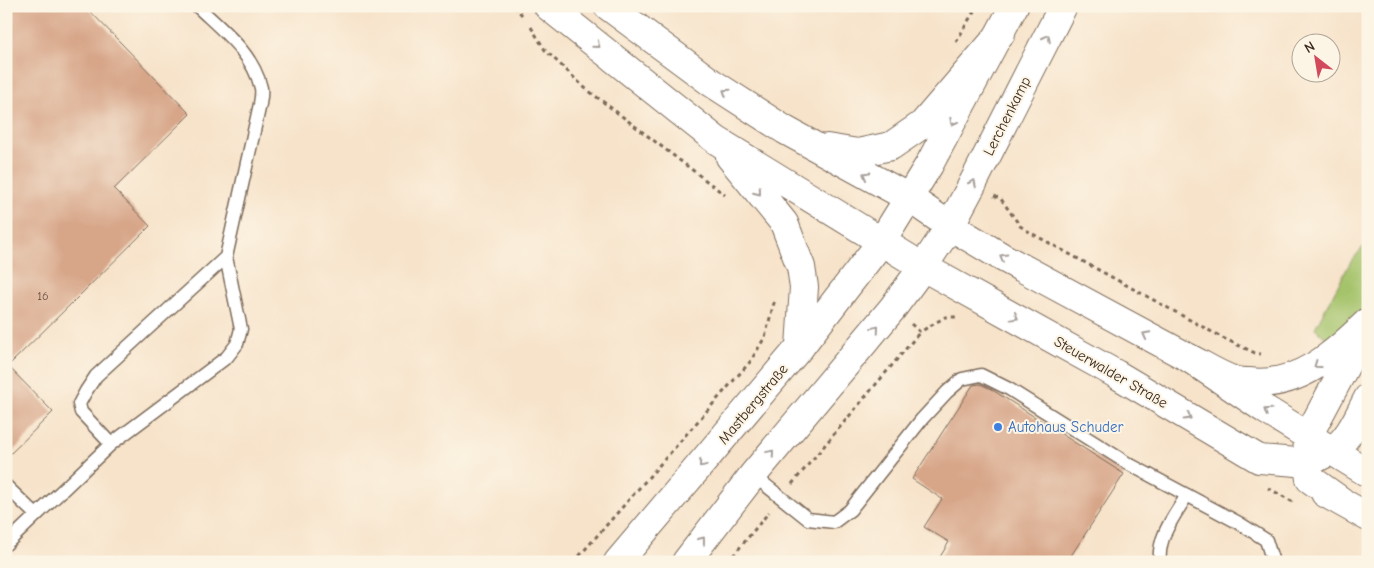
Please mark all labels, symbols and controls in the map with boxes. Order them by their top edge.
north arrow [1292,32,1342,82]
one-way arrow [1040,34,1051,43]
text: N [1301,38,1318,57]
one-way arrow [591,39,600,47]
street label: Lerchenkamp [979,73,1035,159]
one-way arrow [723,89,732,99]
one-way arrow [949,117,959,126]
one-way arrow [863,171,872,181]
one-way arrow [967,179,977,188]
one-way arrow [753,186,762,195]
one-way arrow [999,253,1008,263]
house number: 16 [37,289,49,303]
one-way arrow [1010,311,1019,321]
one-way arrow [870,325,879,334]
one-way arrow [1142,331,1151,341]
street label: Steuerwalder Straße [1051,332,1171,412]
one-way arrow [1314,359,1323,367]
street label: Mastbergstraße [714,360,792,448]
one-way arrow [1263,407,1272,417]
one-way arrow [1183,410,1192,420]
place label: Autohaus Schuder [1008,418,1124,436]
marker: Autohaus Schuder [992,421,1004,433]
one-way arrow [765,450,774,459]
one-way arrow [698,458,707,467]
one-way arrow [697,537,705,546]

